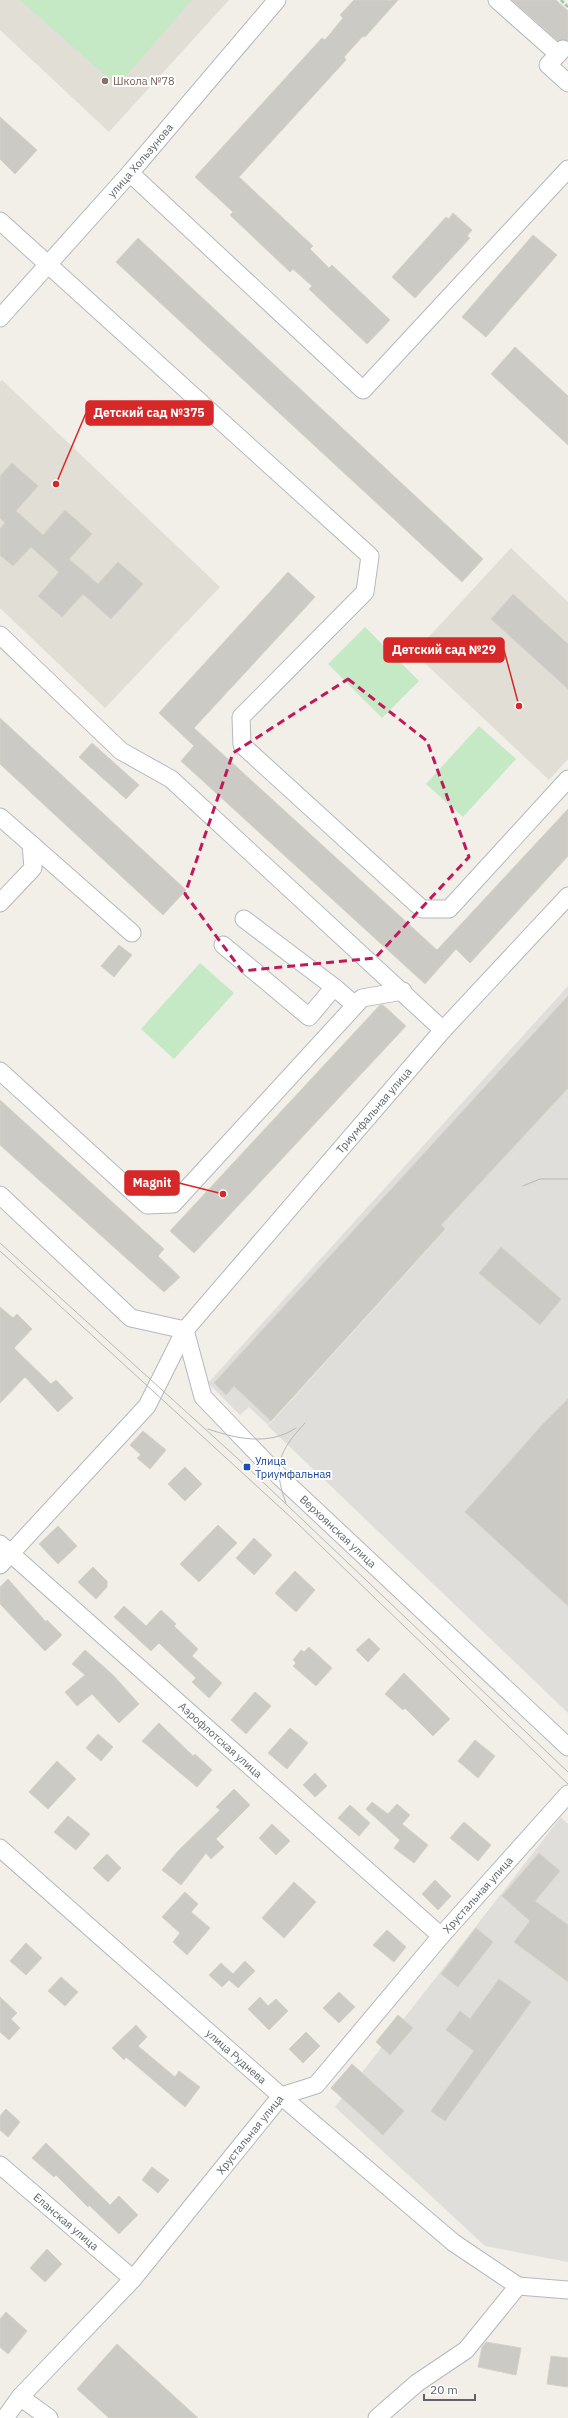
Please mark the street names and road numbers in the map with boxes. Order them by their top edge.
street label: улица Хользунова [104,120,176,200]
street label: Триумфальная улица [333,1064,415,1157]
street label: Верхоянская улица [297,1492,379,1571]
street label: Аэрофлотская улица [176,1699,265,1781]
street label: Хрустальная улица [440,1853,516,1936]
street label: улица Руднева [203,2026,270,2087]
street label: Хрустальная улица [213,2092,286,2177]
street label: Еланская улица [31,2190,102,2253]

